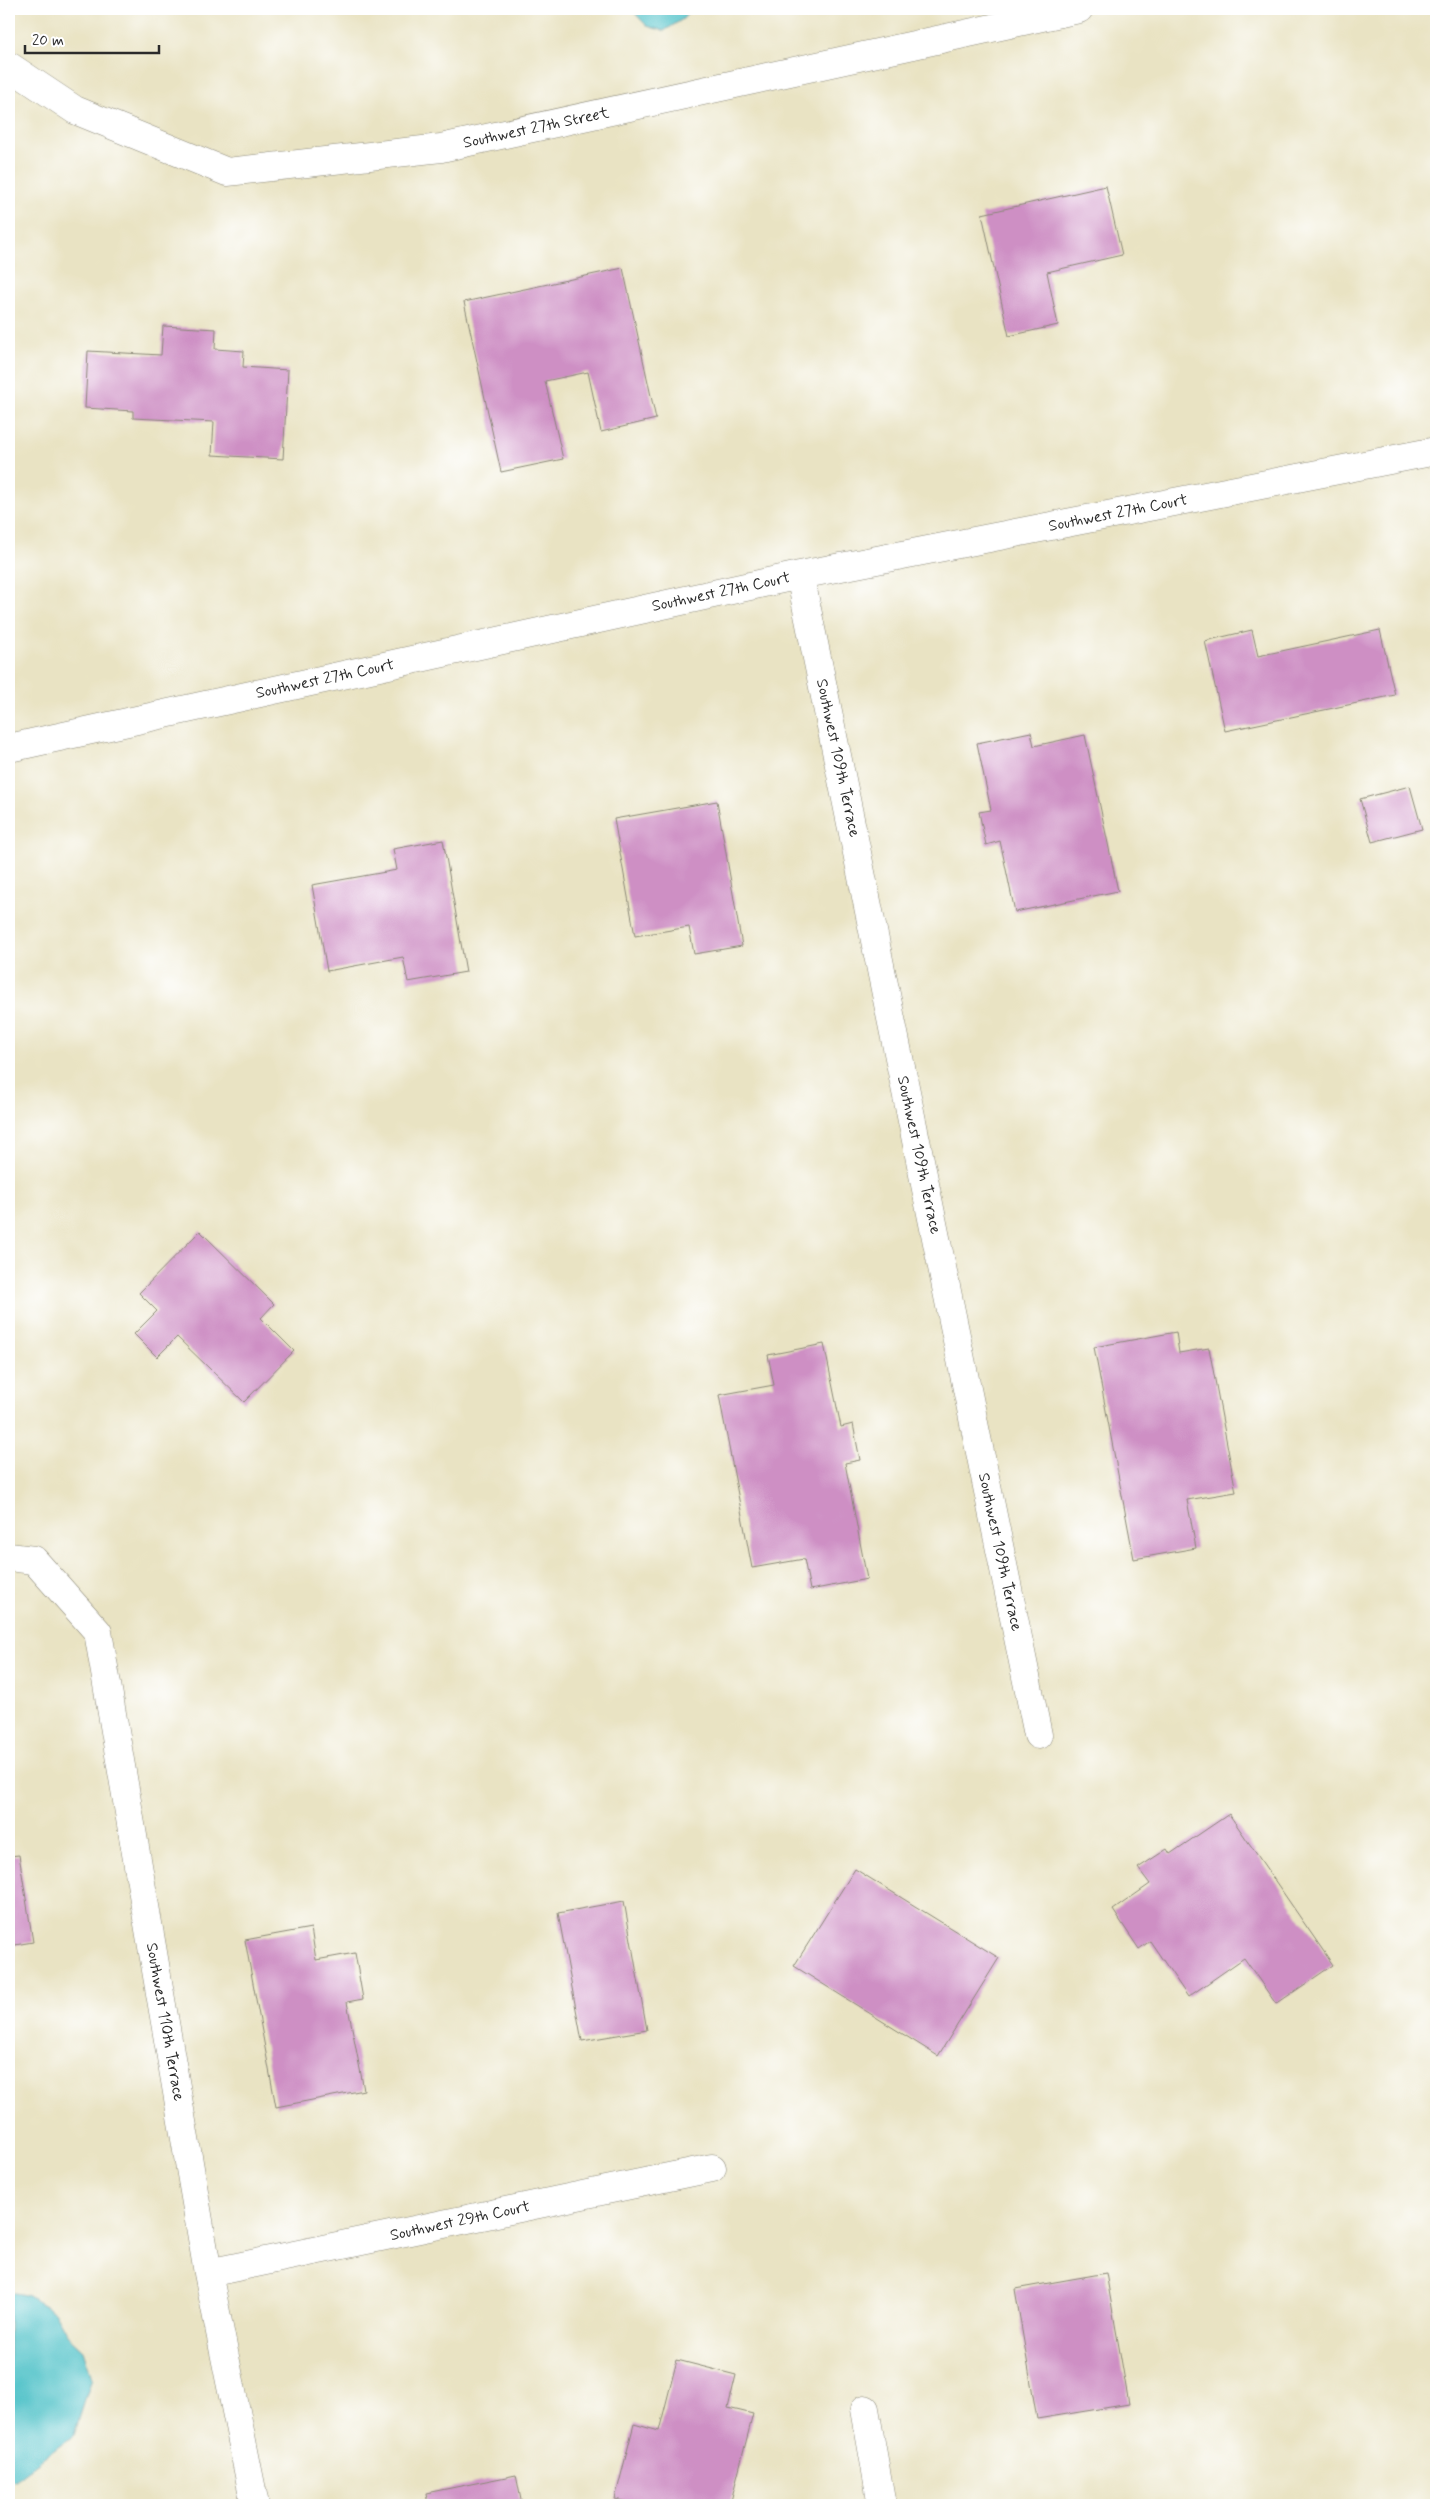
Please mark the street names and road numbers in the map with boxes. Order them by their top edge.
street label: Southwest 27th Street [461,102,611,154]
street label: Southwest 27th Court [1047,489,1190,537]
street label: Southwest 27th Court [650,567,793,617]
street label: Southwest 27th Court [254,654,397,704]
street label: Southwest 109th Terrace [811,677,865,840]
street label: Southwest 109th Terrace [892,1074,946,1237]
street label: Southwest 109th Terrace [973,1471,1027,1634]
street label: Southwest 110th Terrace [141,1941,189,2103]
street label: Southwest 29th Court [388,2196,532,2246]

